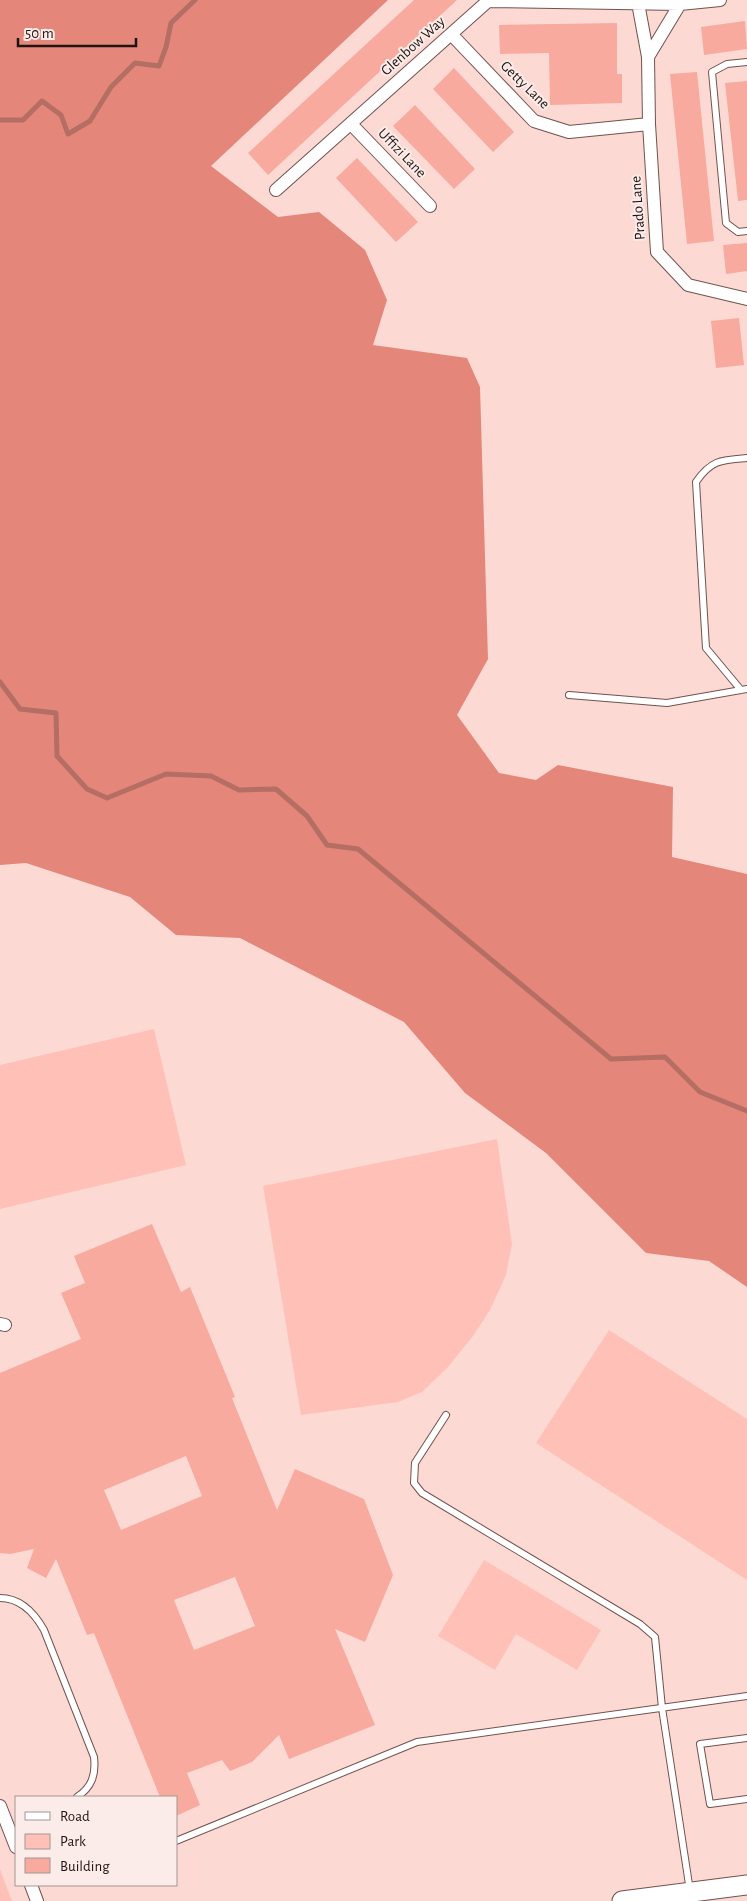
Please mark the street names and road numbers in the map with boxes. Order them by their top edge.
street label: Glenbow Way [378,13,448,78]
street label: Getty Lane [498,58,552,112]
street label: Uffizi Lane [375,125,429,181]
street label: Prado Lane [628,175,648,241]

